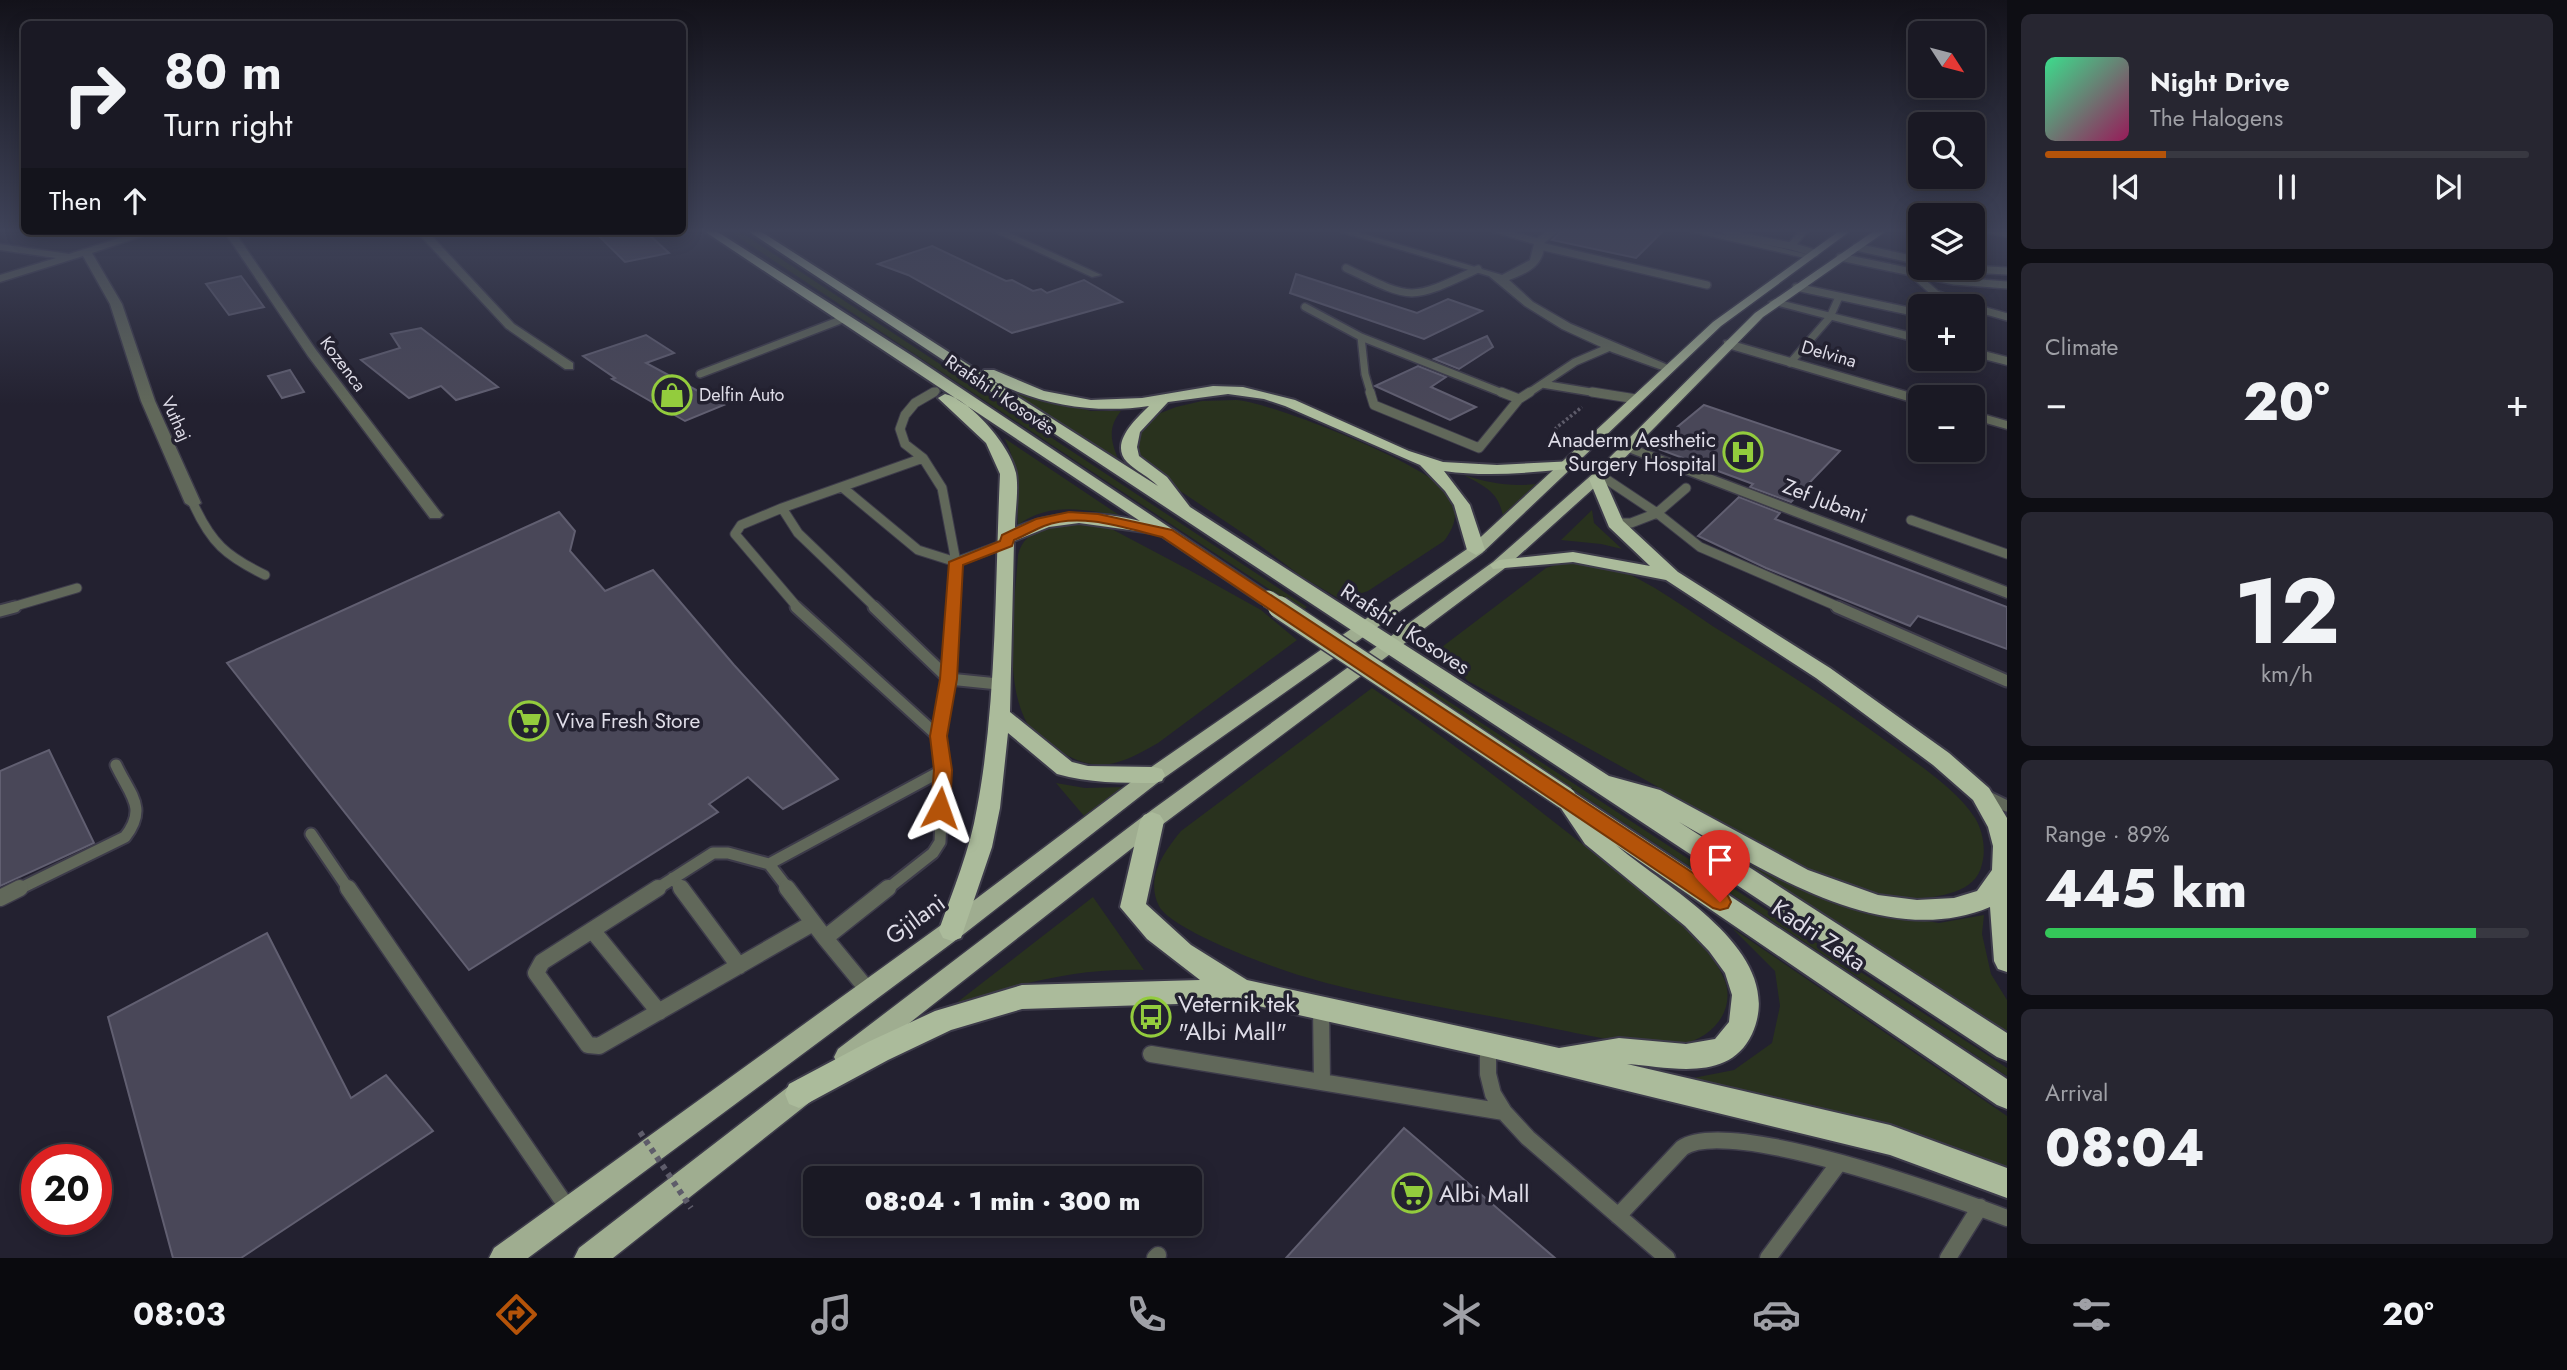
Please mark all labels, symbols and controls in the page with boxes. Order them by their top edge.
north arrow [1908,21,1984,98]
map controls [1908,21,1985,462]
text: 80 m [164,37,282,107]
icon: right [49,49,140,140]
text: Night Drive [2150,63,2290,101]
text: The Halogens [2150,101,2283,135]
text: Turn right [164,102,293,148]
button: search [1908,112,1985,189]
icon: previous [2107,168,2145,206]
icon: pause [2268,168,2306,206]
icon: next [2429,168,2467,206]
text: Then [49,182,102,220]
icon: ahead [116,182,154,220]
button: layers [1908,203,1985,280]
button: + [1908,294,1985,371]
text: Climate [2045,330,2118,364]
street label: Kozenca [314,331,372,397]
street label: Delvina [1798,334,1860,374]
street label: Rrafshi i Kosovës [940,349,1060,441]
text: 20° [2243,364,2330,440]
shop icon: Delfin Auto [651,374,693,416]
text: − [2045,375,2067,430]
text: + [2506,375,2529,430]
place label: Delfin Auto [699,382,785,408]
button: − [1908,385,1985,462]
street label: Vuthaj [155,392,197,446]
place label: Anaderm Aesthetic Surgery Hospital [1548,425,1716,479]
hospital icon: Anaderm Aesthetic Surgery Hospital [1722,431,1764,473]
street label: Zef Jubani [1778,471,1872,531]
text: 12 [2234,546,2340,677]
street label: Rrafshi i Kosoves [1335,576,1475,682]
text: km/h [2261,657,2313,691]
supermarket icon: Viva Fresh Store [508,700,550,742]
place label: Viva Fresh Store [556,706,700,736]
position arrow [903,771,977,845]
text: Range · 89% [2045,817,2170,851]
pin [1690,830,1750,902]
icon: arrive [1701,841,1739,879]
text: 445 km [2045,851,2247,927]
street label: Gjilani [878,885,952,953]
street label: Kadri Zeka [1765,890,1873,980]
place label: Veternik tek "Albi Mall" [1178,986,1296,1049]
bus stop icon: Veternik tek "Albi Mall" [1130,996,1172,1038]
text: Arrival [2045,1076,2108,1110]
text: 08:04 [2045,1110,2205,1186]
speed limit sign: 20 [21,1144,112,1235]
supermarket icon: Albi Mall [1391,1172,1433,1214]
place label: Albi Mall [1439,1176,1530,1211]
text: 08:04 · 1 min · 300 m [865,1182,1140,1220]
icon: directions [492,1290,541,1339]
icon: music [807,1290,856,1339]
icon: phone [1122,1290,1171,1339]
icon: climate [1437,1290,1486,1339]
icon: car [1752,1290,1801,1339]
icon: filters [2067,1290,2116,1339]
text: 08:03 [133,1291,226,1337]
text: 20° [2382,1291,2434,1337]

